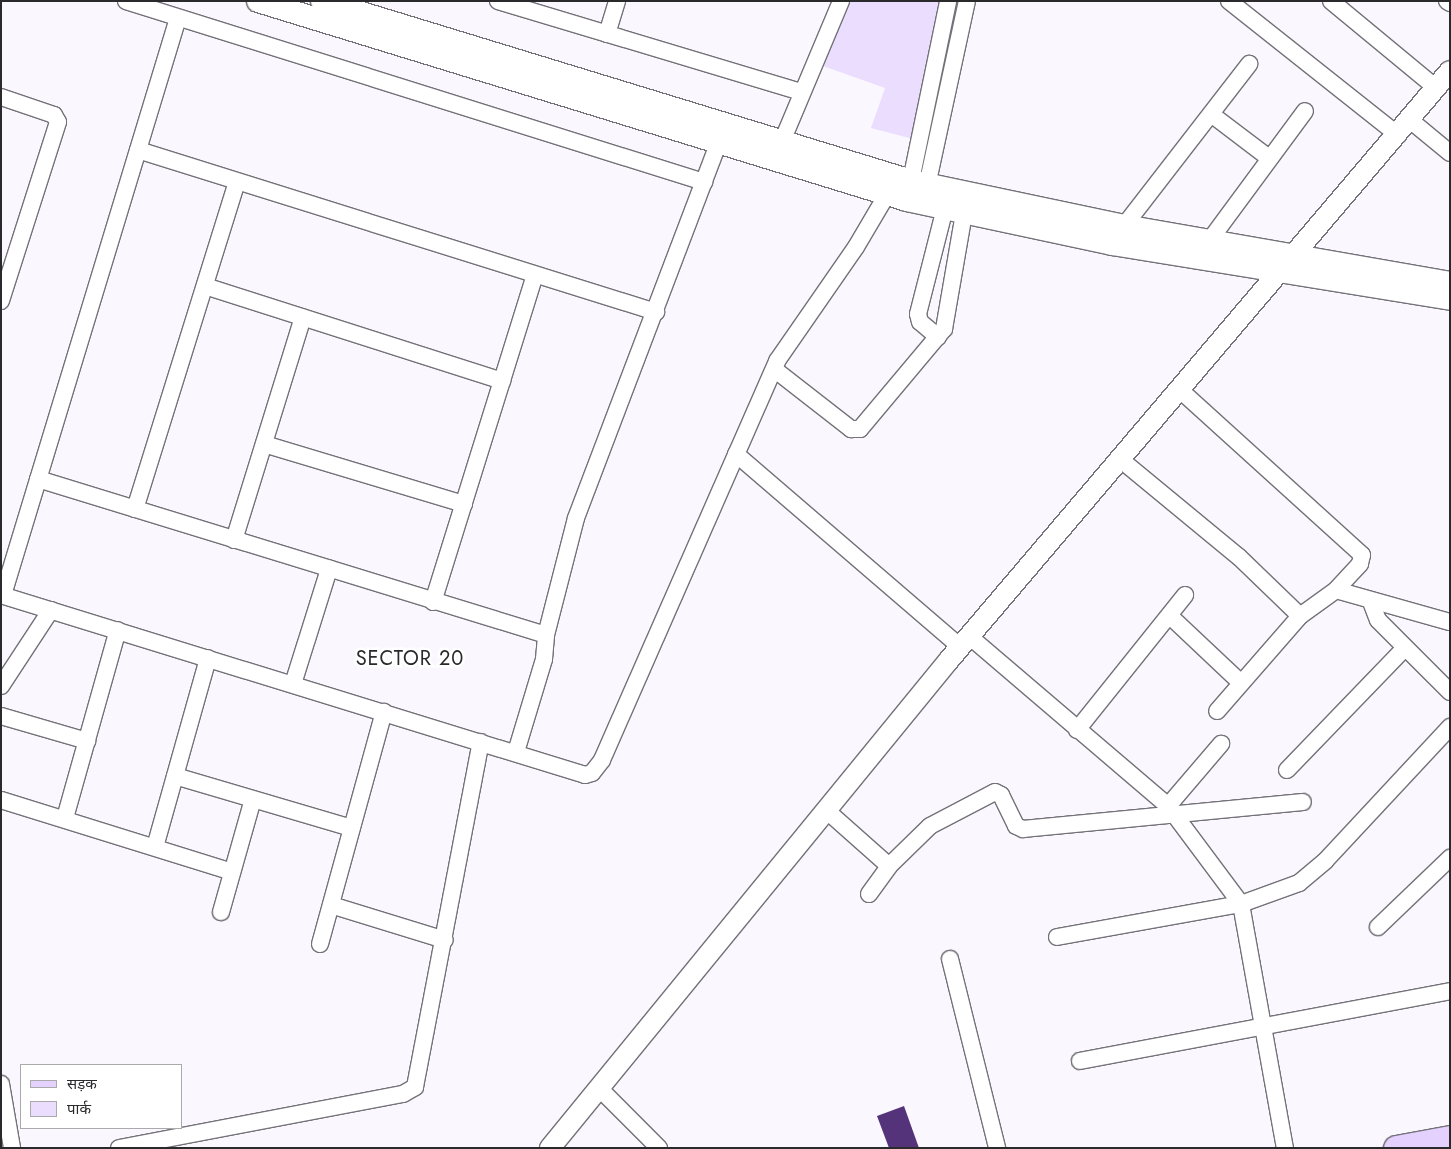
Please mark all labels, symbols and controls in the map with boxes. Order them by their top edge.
district label: SECTOR 20 [355,646,465,670]
legend [20,1064,182,1129]
text: सड़क [67,1073,97,1095]
text: पार्क [67,1098,91,1120]

